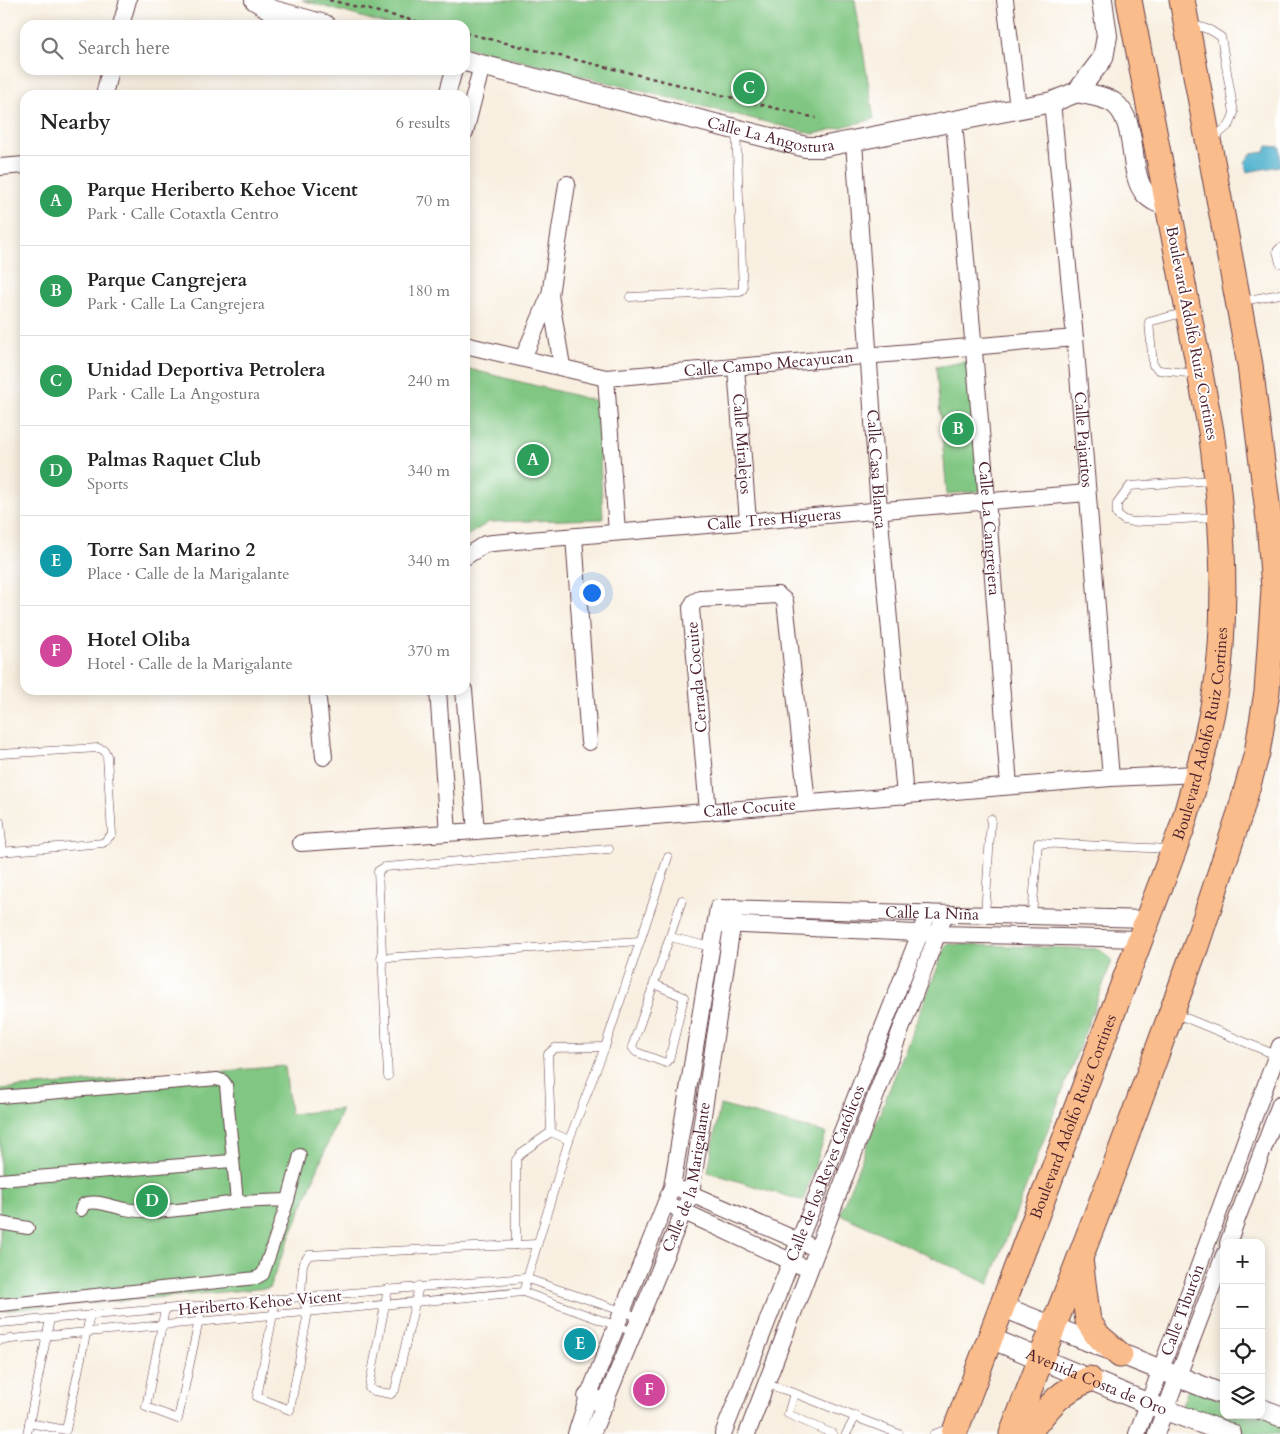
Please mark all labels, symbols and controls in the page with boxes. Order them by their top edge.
search box [20,20,470,75]
icon: search [38,34,66,62]
text: Search here [78,35,170,61]
pin: C [733,69,765,107]
text: Nearby [40,108,111,137]
street label: Calle La Angostura [705,111,836,158]
text: 6 results [396,112,450,134]
text: Parque Heriberto Kehoe Vicent [87,177,358,203]
text: A [50,190,62,212]
text: 70 m [416,190,450,212]
text: Park · Calle Cotaxtla Centro [87,203,279,225]
street label: Boulevard Adolfo Ruiz Cortines [1160,224,1224,442]
text: Parque Cangrejera [87,267,247,293]
text: B [50,280,62,302]
text: 180 m [408,280,450,302]
text: Park · Calle La Cangrejera [87,293,265,315]
street label: Calle Campo Mecayucan [683,346,854,382]
text: Unidad Deportiva Petrolera [87,357,325,383]
text: C [50,370,62,392]
text: 240 m [408,370,450,392]
text: Park · Calle La Angostura [87,383,260,405]
street label: Calle Pajaritos [1068,391,1098,488]
street label: Calle Miralejos [727,393,757,495]
street label: Calle Casa Blanca [861,409,892,530]
pin: B [942,410,974,448]
pin: A [517,441,549,479]
text: Palmas Raquet Club [87,447,261,473]
text: D [49,460,63,482]
text: 340 m [408,460,450,482]
street label: Calle La Cangrejera [973,460,1005,597]
text: Sports [87,473,128,495]
street label: Calle Tres Higueras [706,503,842,536]
text: Torre San Marino 2 [87,537,255,563]
text: E [51,550,61,572]
text: 340 m [408,550,450,572]
text: Place · Calle de la Marigalante [87,563,289,585]
your location [579,580,605,606]
street label: Cerrada Cocuite [681,620,713,734]
text: Hotel Oliba [87,627,190,653]
street label: Boulevard Adolfo Ruiz Cortines [1167,627,1233,843]
text: F [51,640,61,662]
text: 370 m [408,640,450,662]
text: Hotel · Calle de la Marigalante [87,653,293,675]
street label: Calle Cocuite [703,793,797,823]
street label: Calle La Niña [885,901,979,926]
street label: Boulevard Adolfo Ruiz Cortines [1025,1011,1122,1222]
street label: Calle de los Reyes Católicos [781,1082,870,1265]
street label: Calle de la Marigalante [657,1100,716,1255]
pin: D [136,1182,168,1220]
map controls [1220,1239,1265,1419]
button: + [1220,1239,1265,1284]
street label: Calle Tiburón [1156,1261,1210,1359]
button: − [1220,1284,1265,1329]
street label: Heriberto Kehoe Vicent [177,1285,343,1321]
pin: E [564,1325,596,1363]
button: locate [1220,1329,1265,1374]
street label: Avenida Costa de Oro [1022,1343,1170,1421]
pin: F [633,1371,665,1409]
button: layers [1220,1374,1265,1419]

